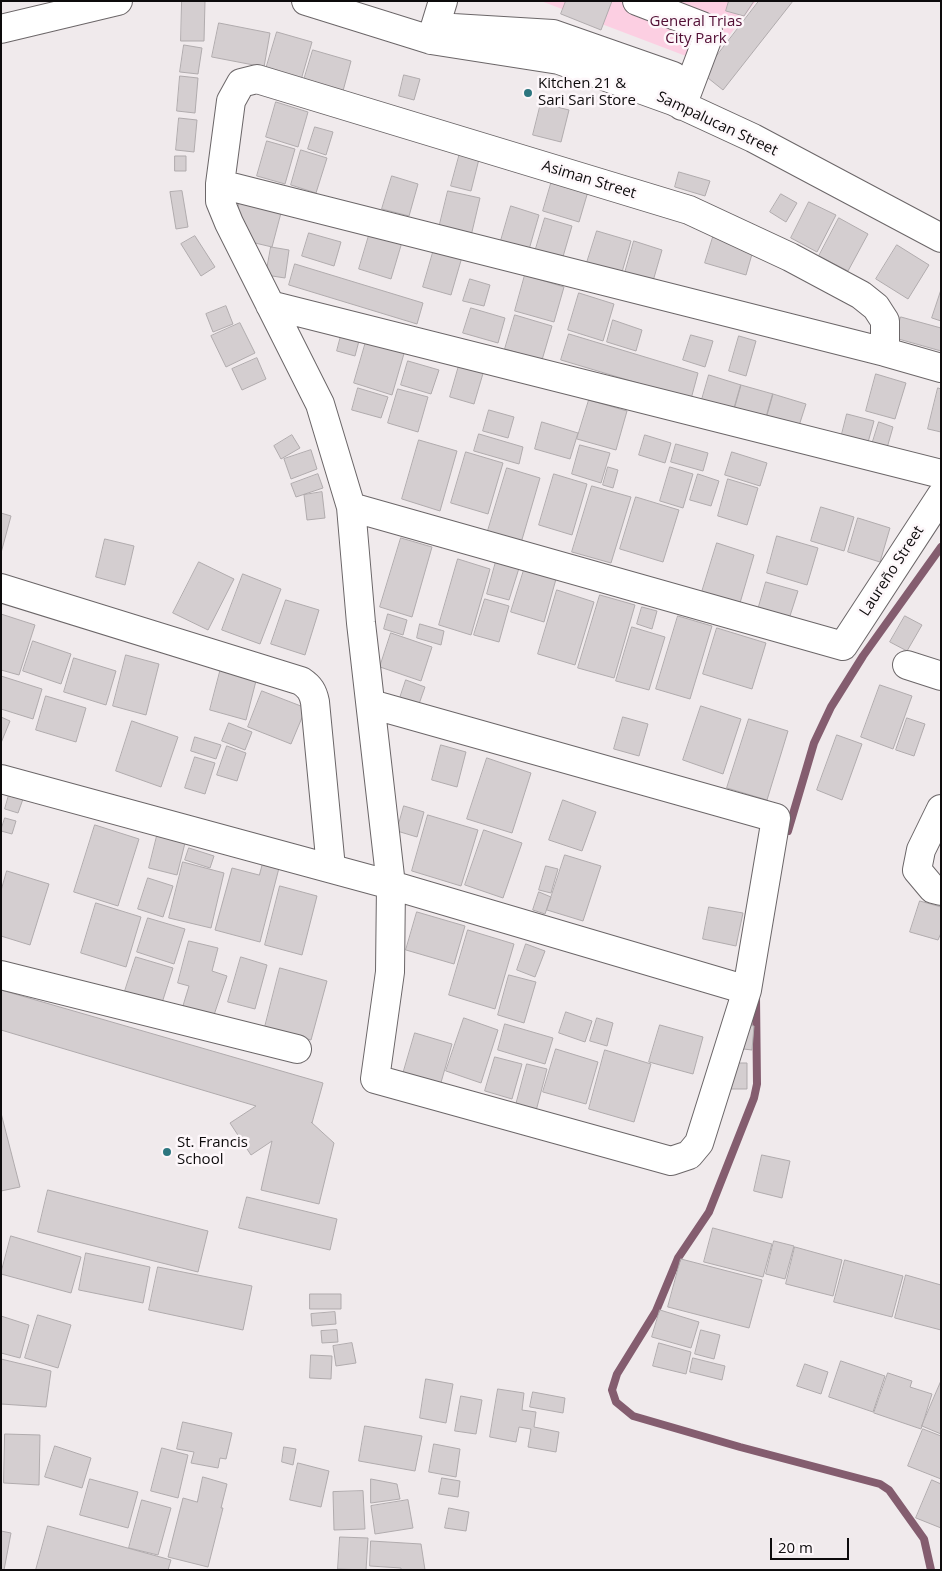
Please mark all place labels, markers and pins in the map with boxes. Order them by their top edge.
place label: Kitchen 21 & Sari Sari Store [538,75,636,110]
marker: Kitchen 21 & Sari Sari Store [522,87,534,99]
place label: St. Francis School [177,1134,248,1169]
marker: St. Francis School [161,1146,173,1158]

